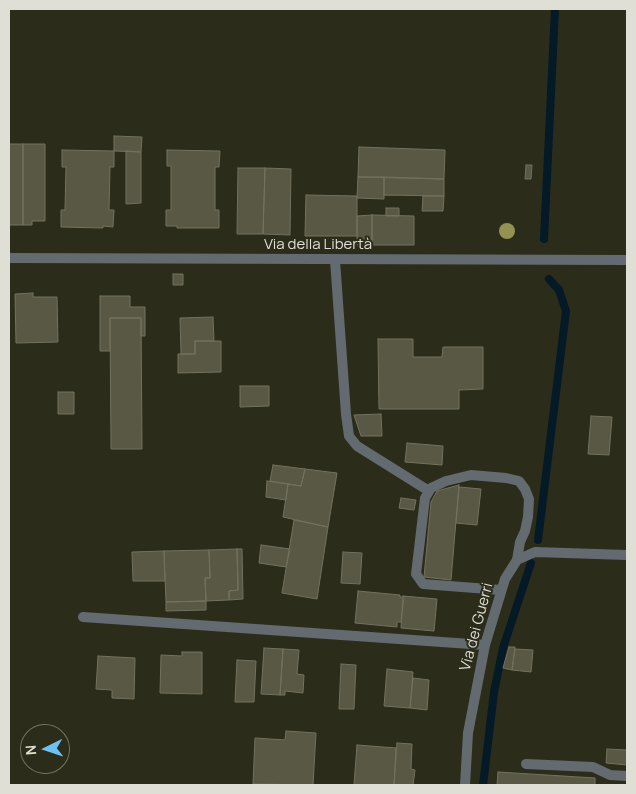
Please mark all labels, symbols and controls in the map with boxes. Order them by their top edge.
street label: Via della Libertà [264,236,372,254]
street label: Via dei Guerri [457,581,497,673]
north arrow [20,724,70,774]
text: N [21,744,40,756]

